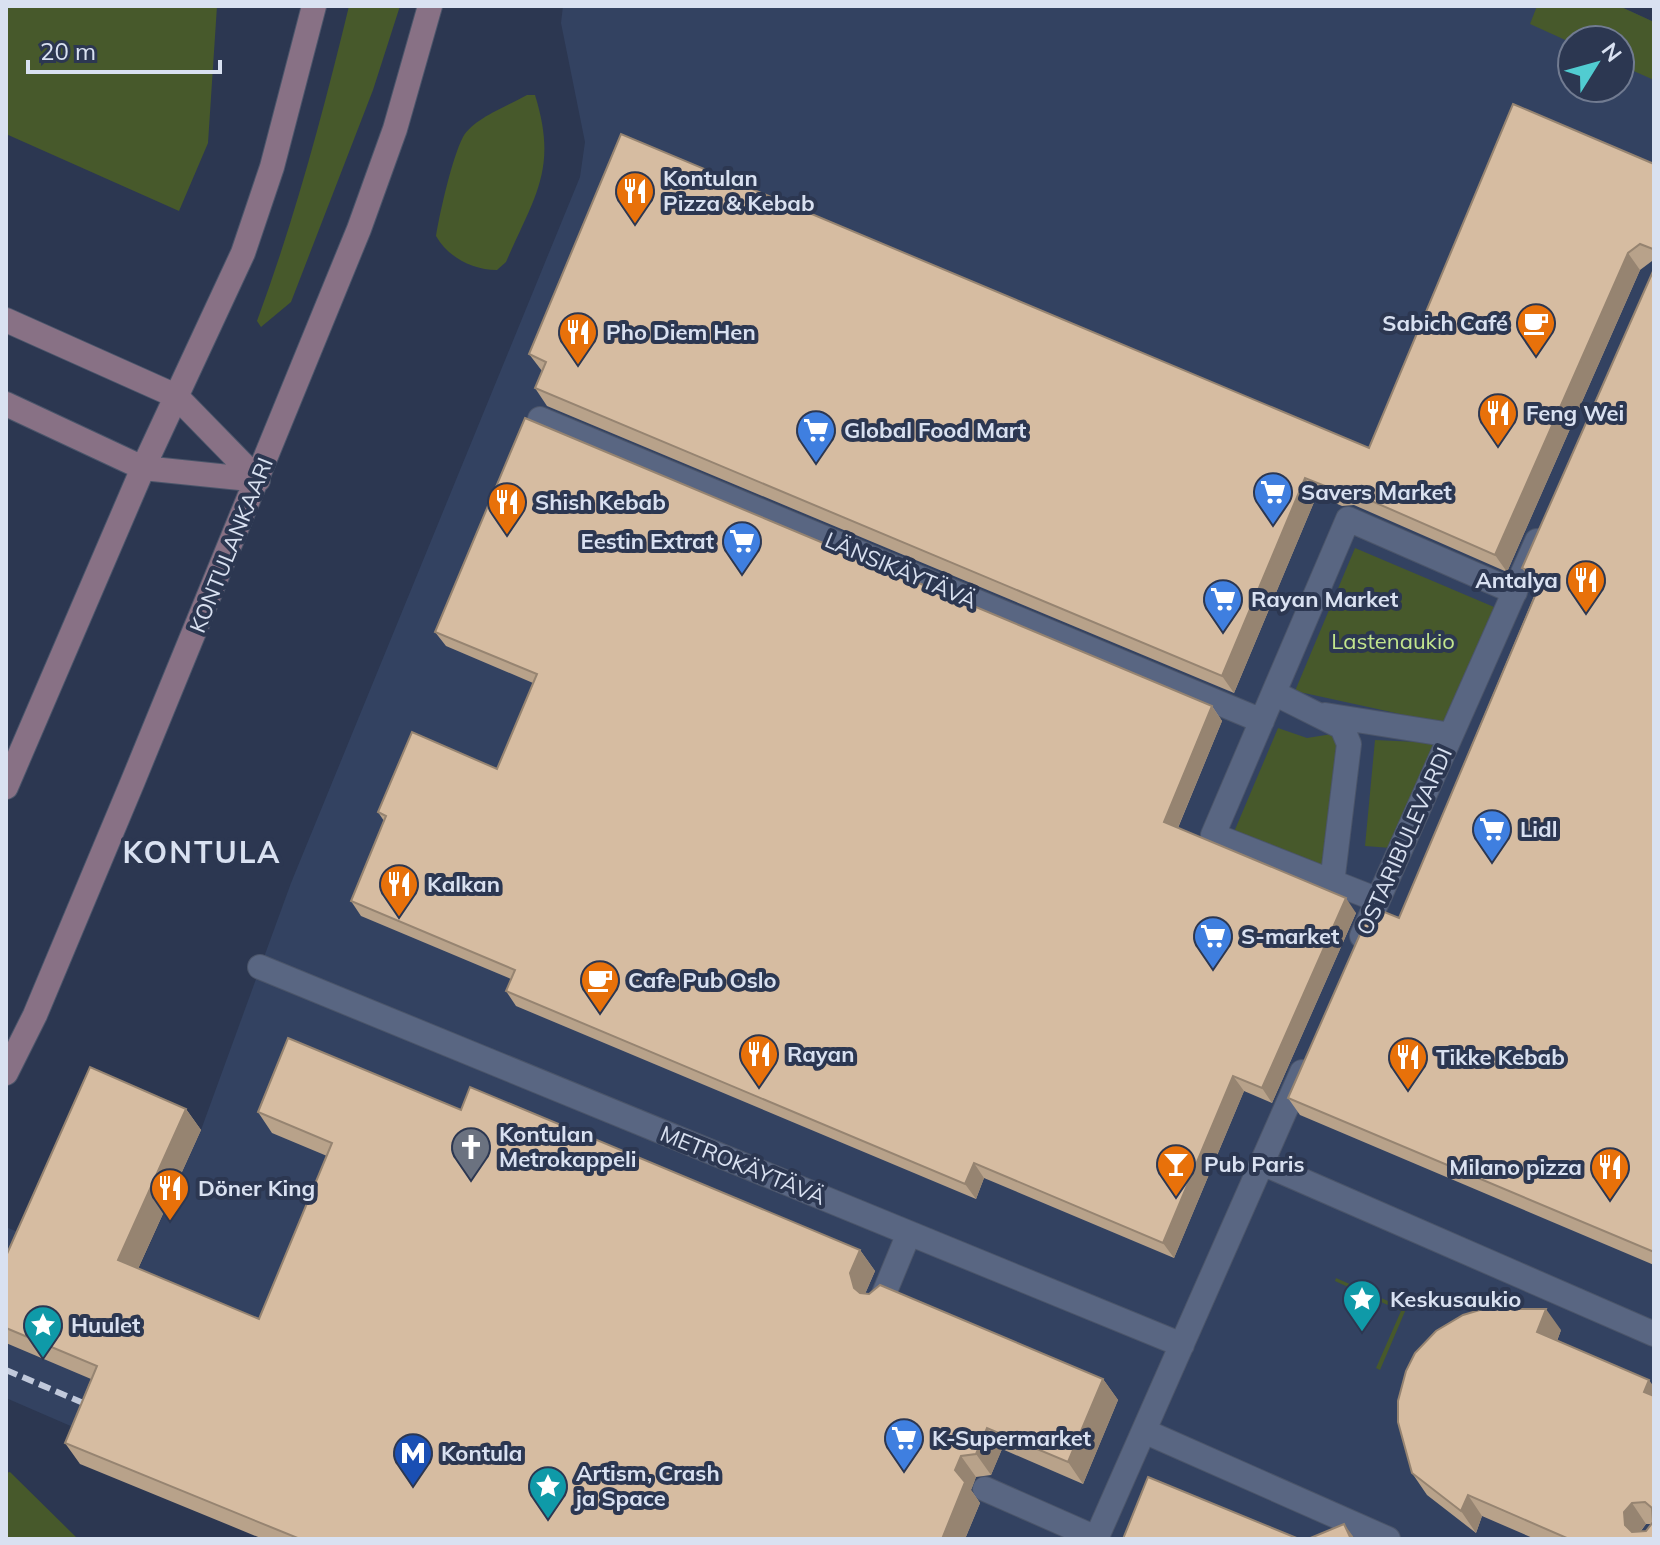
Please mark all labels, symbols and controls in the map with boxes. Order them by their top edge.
scale bar [28,24,220,74]
north arrow [1556,24,1636,104]
text: 20 m [40,36,96,66]
text: N [1596,37,1628,67]
place label: Kontulan Pizza & Kebab [663,164,815,217]
restaurant icon: Kontulan Pizza & Kebab [614,170,656,225]
cafe icon: Sabich Café [1515,302,1557,357]
place label: Sabich Café [1382,309,1508,337]
restaurant icon: Pho Diem Hen [557,311,599,366]
place label: Pho Diem Hen [606,318,756,346]
restaurant icon: Feng Wei [1477,392,1519,447]
place label: Feng Wei [1526,399,1624,427]
supermarket icon: Global Food Mart [795,409,837,464]
place label: Global Food Mart [844,416,1026,444]
street label: KONTULANKAARI [183,453,279,637]
supermarket icon: Savers Market [1252,471,1294,526]
place label: Savers Market [1301,478,1452,506]
restaurant icon: Shish Kebab [486,481,528,536]
place label: Shish Kebab [535,488,666,516]
supermarket icon: Eestin Extrat [721,520,763,575]
street label: LÄNSIKÄYTÄVÄ [821,525,981,615]
place label: Eestin Extrat [581,527,714,555]
restaurant icon: Antalya [1565,559,1607,614]
place label: Antalya [1475,566,1558,594]
supermarket icon: Rayan Market [1202,578,1244,633]
place label: Rayan Market [1251,585,1398,613]
park label: Lastenaukio [1331,627,1455,655]
street label: OSTARIBULEVARDI [1350,743,1458,939]
supermarket icon: Lidl [1471,808,1513,863]
place label: Lidl [1520,815,1557,843]
district label: KONTULA [122,833,282,871]
restaurant icon: Kalkan [378,863,420,918]
place label: Kalkan [427,870,500,898]
supermarket icon: S-market [1192,915,1234,970]
place label: S-market [1241,922,1339,950]
cafe icon: Cafe Pub Oslo [579,959,621,1014]
place label: Cafe Pub Oslo [628,966,777,994]
restaurant icon: Rayan [738,1033,780,1088]
restaurant icon: Tikke Kebab [1387,1036,1429,1091]
place label: Rayan [787,1040,855,1068]
place label: Tikke Kebab [1436,1043,1565,1071]
street label: METROKÄYTÄVÄ [656,1119,830,1211]
place label: Kontulan Metrokappeli [499,1120,636,1173]
church icon: Kontulan Metrokappeli [450,1126,492,1181]
bar icon: Pub Paris [1155,1143,1197,1198]
restaurant icon: Milano pizza [1589,1146,1631,1201]
place label: Pub Paris [1204,1150,1304,1178]
place label: Milano pizza [1449,1153,1582,1181]
restaurant icon: Döner King [149,1167,191,1222]
place label: Döner King [198,1174,315,1202]
place icon: Keskusaukio [1341,1278,1383,1333]
place label: Keskusaukio [1390,1285,1521,1313]
place icon: Huulet [22,1304,64,1359]
place label: Huulet [71,1311,140,1339]
supermarket icon: K-Supermarket [883,1417,925,1472]
place label: K-Supermarket [932,1424,1091,1452]
metro station icon: Kontula [392,1432,434,1487]
place label: Kontula [441,1439,523,1467]
place label: Artism, Crash ja Space [574,1459,720,1512]
place icon: Artism, Crash ja Space [527,1465,569,1520]

